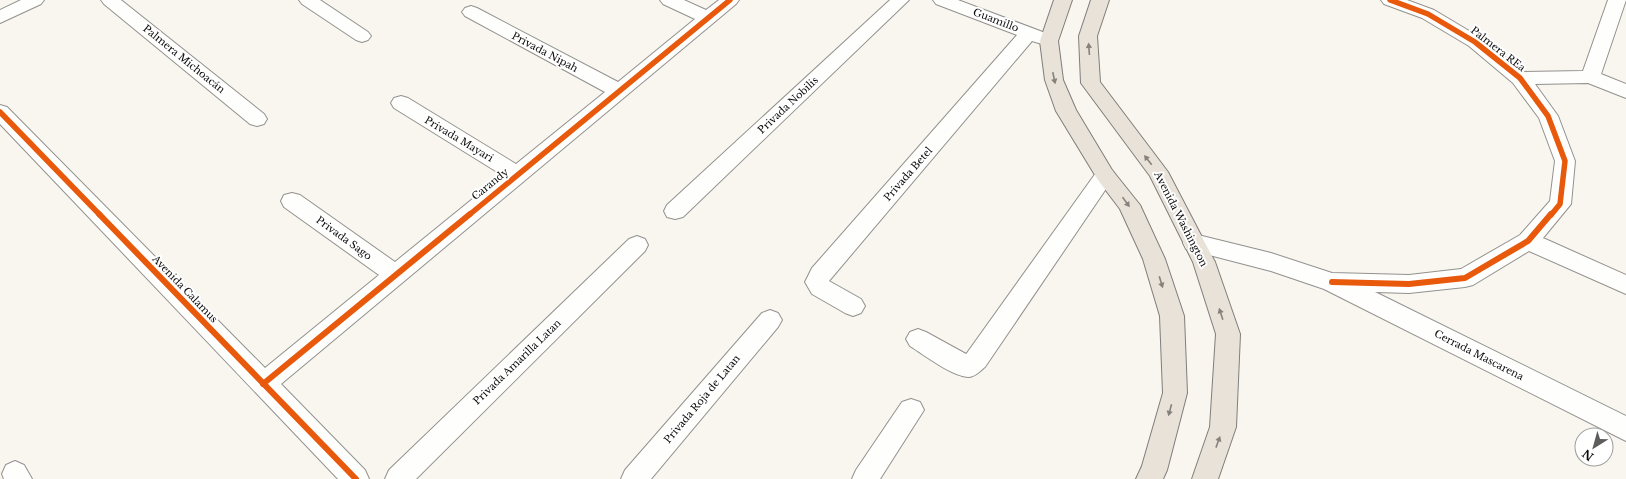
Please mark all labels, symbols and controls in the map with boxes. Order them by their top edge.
street label: Guamillo [971,5,1021,35]
street label: Palmera Michoacán [140,22,228,96]
street label: Palmera REa [1468,24,1528,75]
street label: Privada Nipah [510,29,580,75]
one-way arrow [1085,43,1092,55]
one-way arrow [1052,72,1058,84]
street label: Privada Nobilis [755,73,821,136]
street label: Privada Mayari [422,113,496,165]
street label: Privada Betel [881,144,935,204]
one-way arrow [1144,154,1153,165]
street label: Carandy [469,165,512,203]
street label: Avenida Washington [1151,168,1211,269]
one-way arrow [1122,196,1130,207]
street label: Privada Sago [313,213,375,263]
street label: Avenida Calamus [149,252,221,326]
one-way arrow [1158,276,1164,288]
one-way arrow [1218,308,1224,320]
street label: Privada Amarilla Latan [470,317,564,407]
street label: Cerrada Mascarena [1432,327,1526,383]
street label: Privada Roja de Latan [661,352,743,446]
one-way arrow [1167,403,1173,416]
north arrow [1574,427,1614,467]
one-way arrow [1215,436,1221,448]
text: N [1579,446,1596,464]

